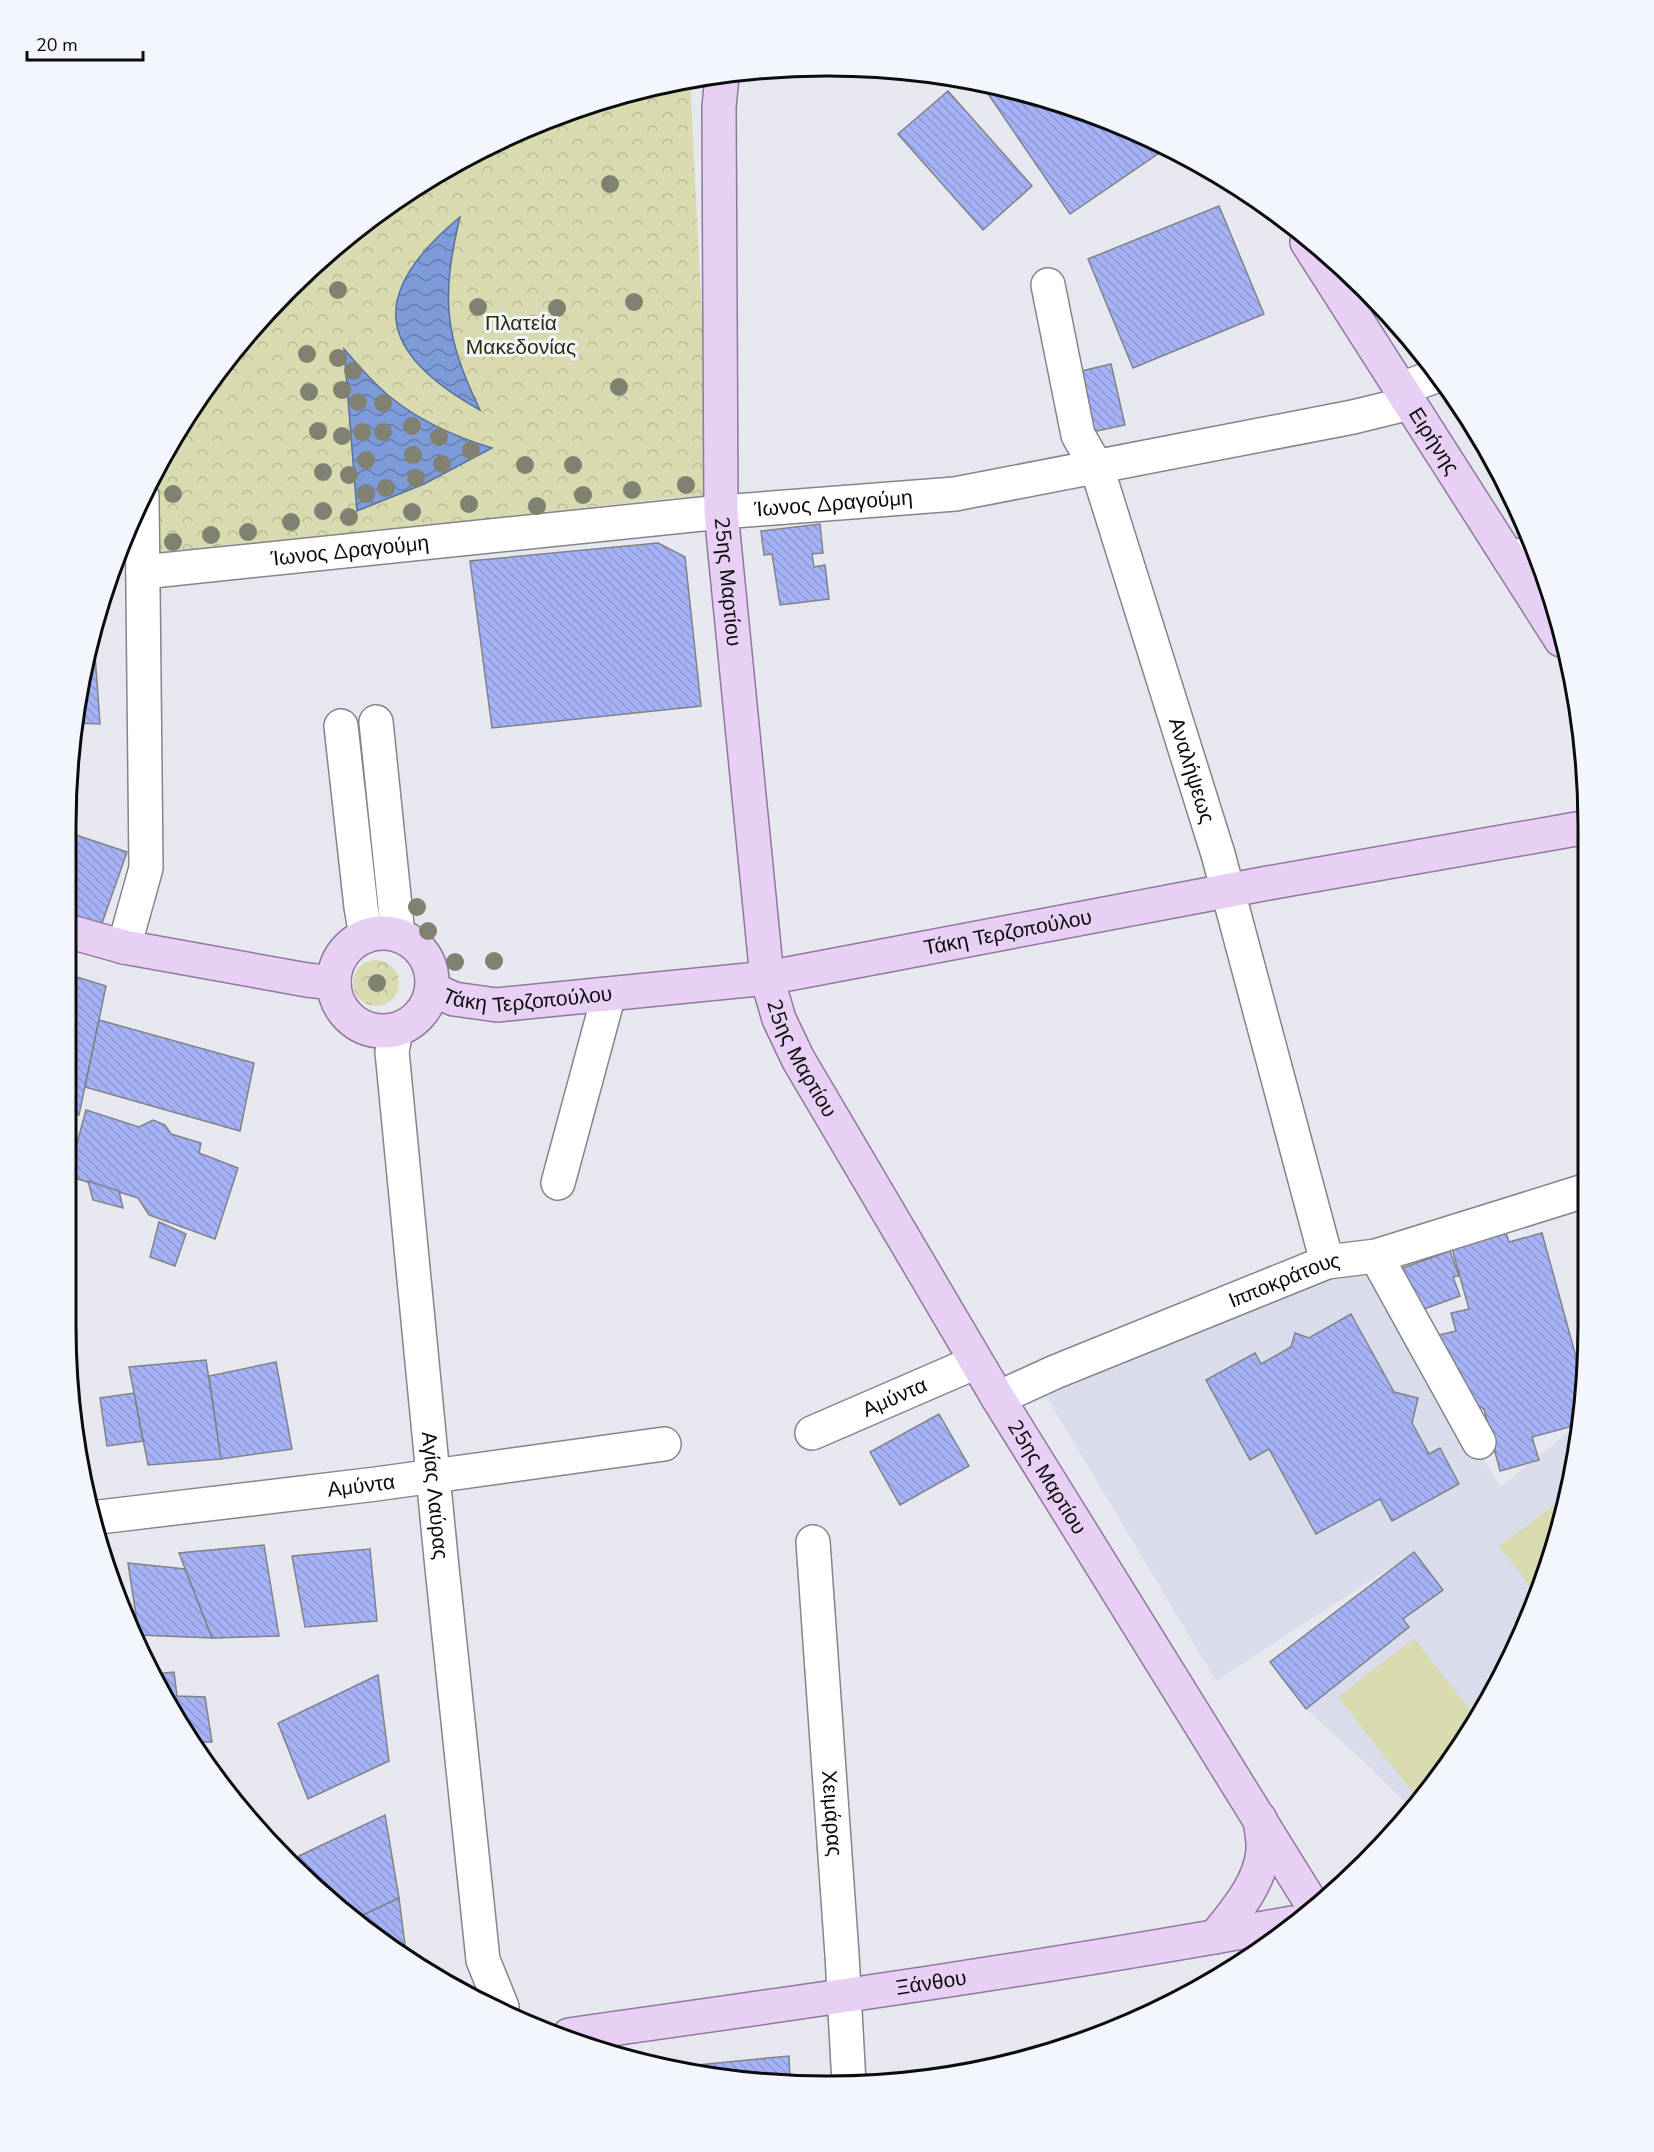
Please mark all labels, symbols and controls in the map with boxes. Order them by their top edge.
scale bar [27,24,142,62]
text: 20 m [36,33,78,57]
park label: Πλατεία Μακεδονίας [466,309,576,361]
street label: Ειρήνης [1402,402,1466,480]
street label: Ίωνος Δραγούμη [752,483,914,523]
street label: 25ης Μαρτίου [708,516,748,648]
street label: Ίωνος Δραγούμη [269,528,430,573]
street label: Αναλήψεως [1162,714,1222,827]
street label: Τάκη Τερζοπούλου [921,903,1094,962]
street label: Τάκη Τερζοπούλου [438,980,614,1019]
street label: 25ης Μαρτίου [760,996,843,1123]
street label: Ιπποκράτους [1224,1247,1342,1314]
street label: Αμύντα [858,1371,931,1424]
street label: 25ης Μαρτίου [1001,1414,1093,1540]
street label: Αγίας Λαύρας [415,1430,455,1561]
street label: Αμύντα [326,1468,397,1504]
street label: Χειμάρας [815,1769,849,1857]
street label: Ξάνθου [894,1963,969,2002]

